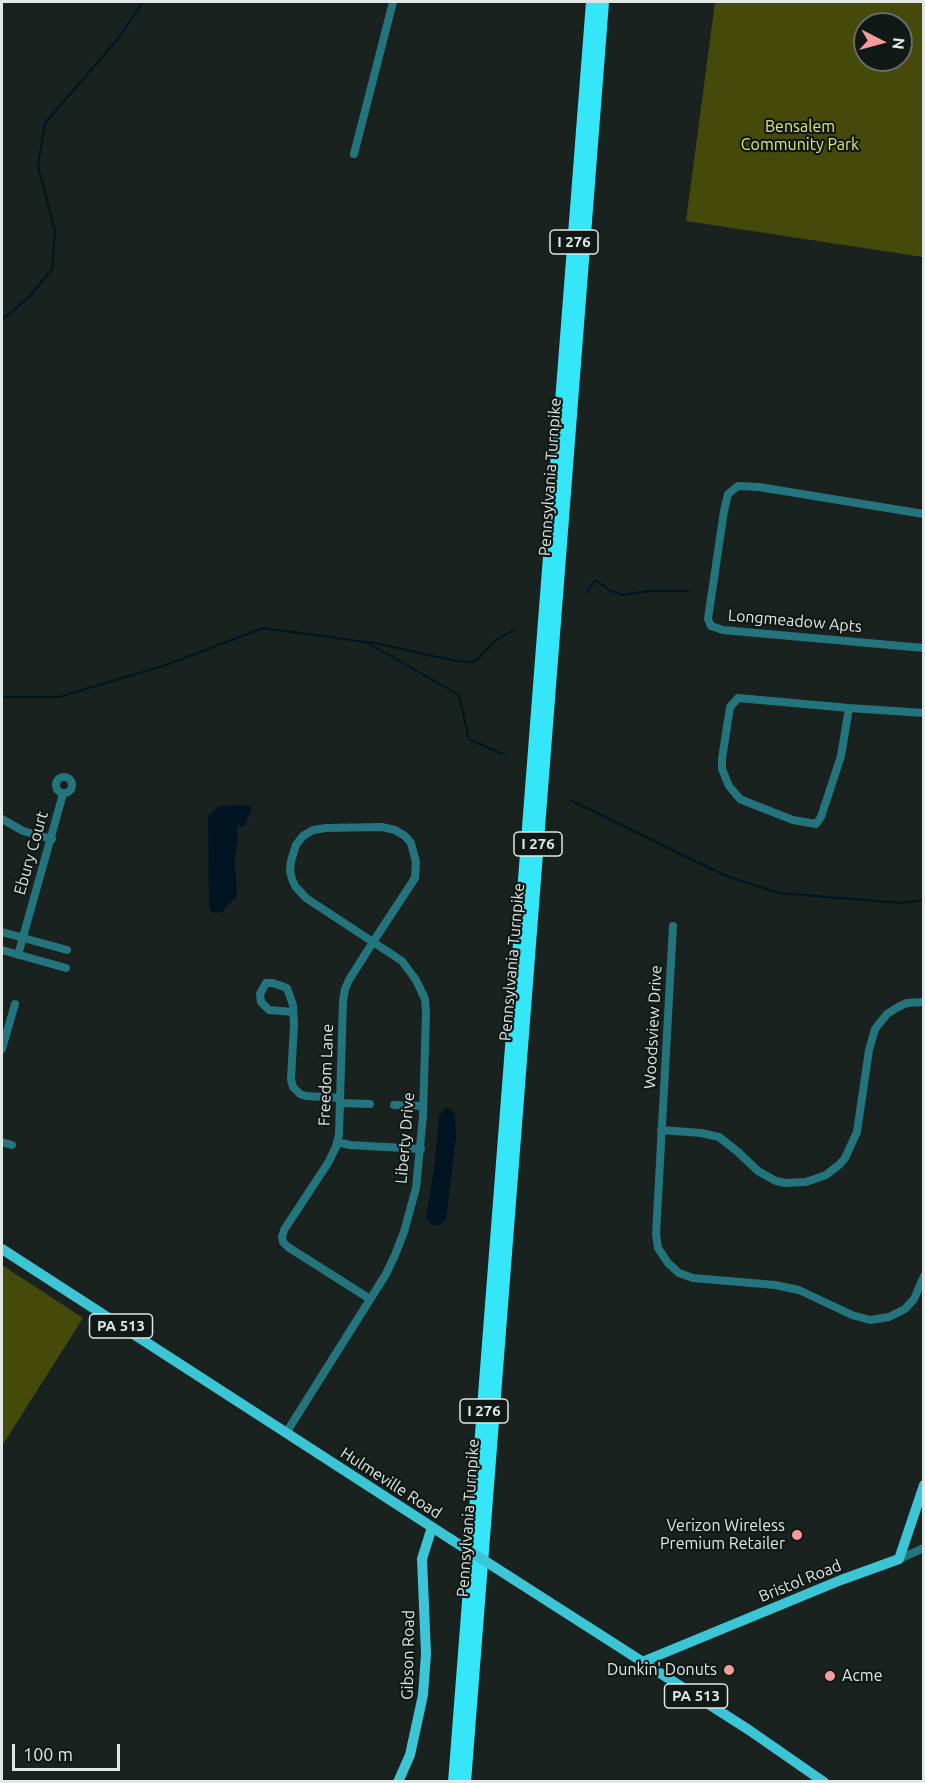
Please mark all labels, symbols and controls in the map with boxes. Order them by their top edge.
north arrow [853,12,913,72]
text: N [889,37,908,51]
park label: Bensalem Community Park [741,117,859,155]
road number: I 276 [550,230,598,254]
street label: Pennsylvania Turnpike [535,397,565,557]
street label: Longmeadow Apts [727,606,863,636]
street label: Ebury Court [10,809,52,897]
road number: I 276 [514,832,562,856]
street label: Pennsylvania Turnpike [496,882,528,1042]
street label: Woodsview Drive [640,965,666,1089]
street label: Freedom Lane [315,1023,337,1127]
street label: Liberty Drive [391,1091,419,1185]
road number: PA 513 [90,1314,152,1338]
road number: I 276 [460,1399,508,1423]
street label: Pennsylvania Turnpike [453,1438,483,1598]
street label: Hulmeville Road [337,1443,445,1523]
place label: Verizon Wireless Premium Retailer [660,1516,785,1554]
marker: Verizon Wireless Premium Retailer [790,1528,804,1542]
street label: Bristol Road [756,1556,844,1606]
street label: Gibson Road [398,1610,418,1700]
place label: Dunkin' Donuts [607,1660,717,1680]
marker: Dunkin' Donuts [722,1663,736,1677]
place label: Acme [842,1666,882,1686]
marker: Acme [823,1669,837,1683]
road number: PA 513 [664,1684,728,1708]
scale bar [15,1732,123,1770]
text: 100 m [23,1744,73,1764]

